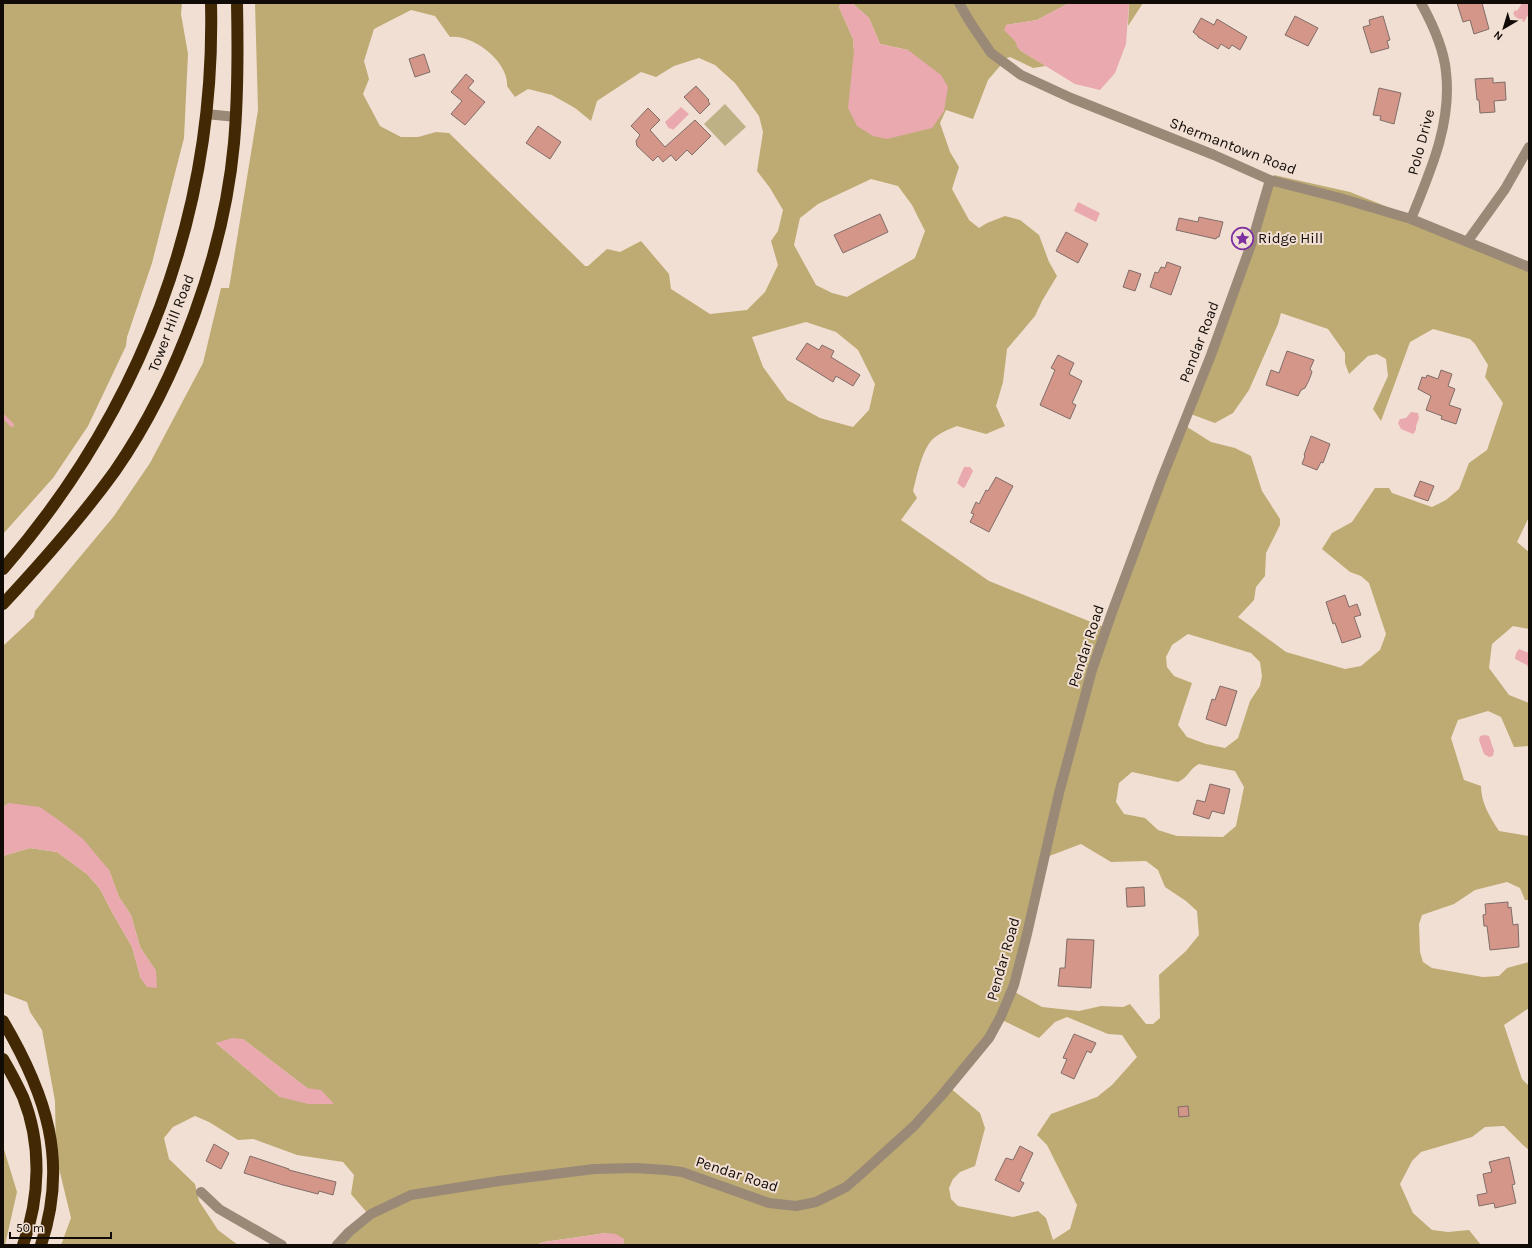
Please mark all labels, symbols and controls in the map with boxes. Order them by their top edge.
north arrow [1484,8,1524,48]
text: N [1491,28,1505,43]
street label: Polo Drive [1404,107,1438,177]
street label: Shermantown Road [1167,114,1299,178]
place icon: Ridge Hill [1229,225,1255,251]
place label: Ridge Hill [1258,229,1323,247]
street label: Tower Hill Road [144,272,198,374]
street label: Pendar Road [1175,299,1223,385]
street label: Pendar Road [1064,602,1108,690]
street label: Pendar Road [983,915,1023,1003]
street label: Pendar Road [693,1152,781,1196]
scale bar [10,1214,111,1240]
text: 50 m [16,1221,44,1235]

